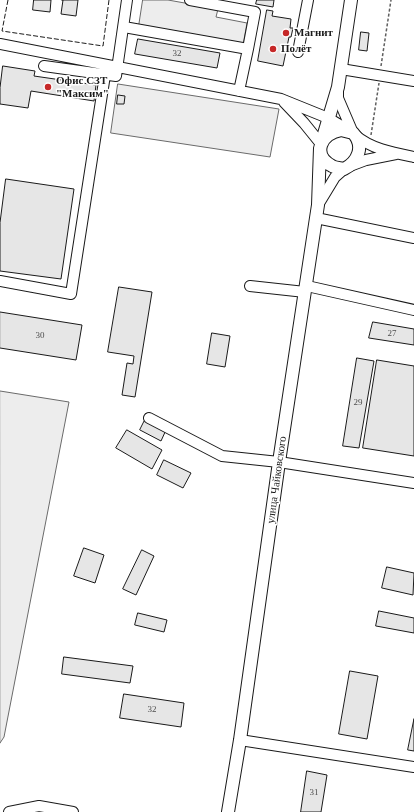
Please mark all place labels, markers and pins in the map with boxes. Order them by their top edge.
place label: Магнит [294,26,333,40]
marker: Магнит [281,28,291,38]
place label: Полёт [281,42,311,56]
marker: Полёт [268,44,278,54]
place label: Офис СЗТ "Максим" [56,74,109,100]
marker: Офис СЗТ "Максим" [43,82,53,92]

